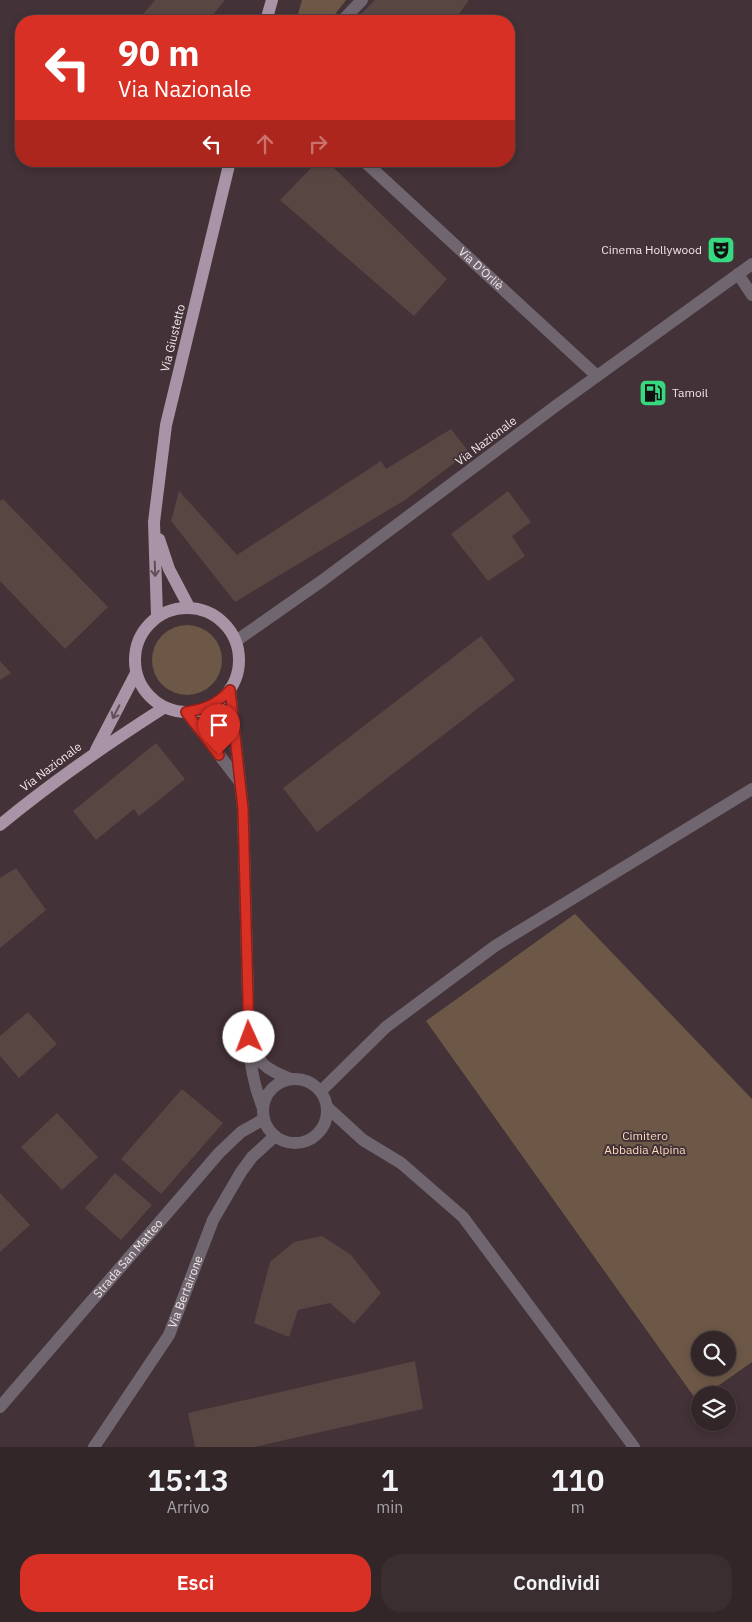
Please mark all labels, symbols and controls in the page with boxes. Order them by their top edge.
text: 90 m [118,30,200,76]
icon: left [35,35,100,100]
text: Via Nazionale [118,74,251,103]
icon: left [198,130,226,158]
icon: ahead [251,130,279,158]
icon: right [304,130,332,158]
theatre icon: Cinema Hollywood [706,235,736,265]
place label: Cinema Hollywood [601,242,702,257]
street label: Via D'Orliè [455,244,507,293]
street label: Via Giustetto [157,302,188,373]
fuel station icon: Tamoil [638,378,668,408]
place label: Tamoil [672,385,708,400]
street label: Via Nazionale [452,412,520,469]
one-way arrow [151,561,160,577]
one-way arrow [111,704,121,719]
pin [198,704,240,755]
icon: arrive [205,711,233,739]
street label: Via Nazionale [17,738,85,795]
position arrow [222,1010,274,1062]
park label: Cimitero Abbadia Alpina [604,1128,686,1157]
street label: Strada San Matteo [90,1216,166,1301]
street label: Via Bertairone [164,1253,206,1330]
map controls [691,1331,736,1431]
button: search [691,1331,736,1376]
button: layers [691,1386,736,1431]
text: 15:13 [147,1460,229,1499]
text: 1 [381,1460,399,1499]
text: 110 [551,1460,605,1499]
text: Arrivo [167,1497,209,1517]
text: min [376,1497,403,1517]
text: m [571,1497,585,1517]
button: Esci [20,1554,371,1612]
button: Condividi [381,1554,732,1612]

